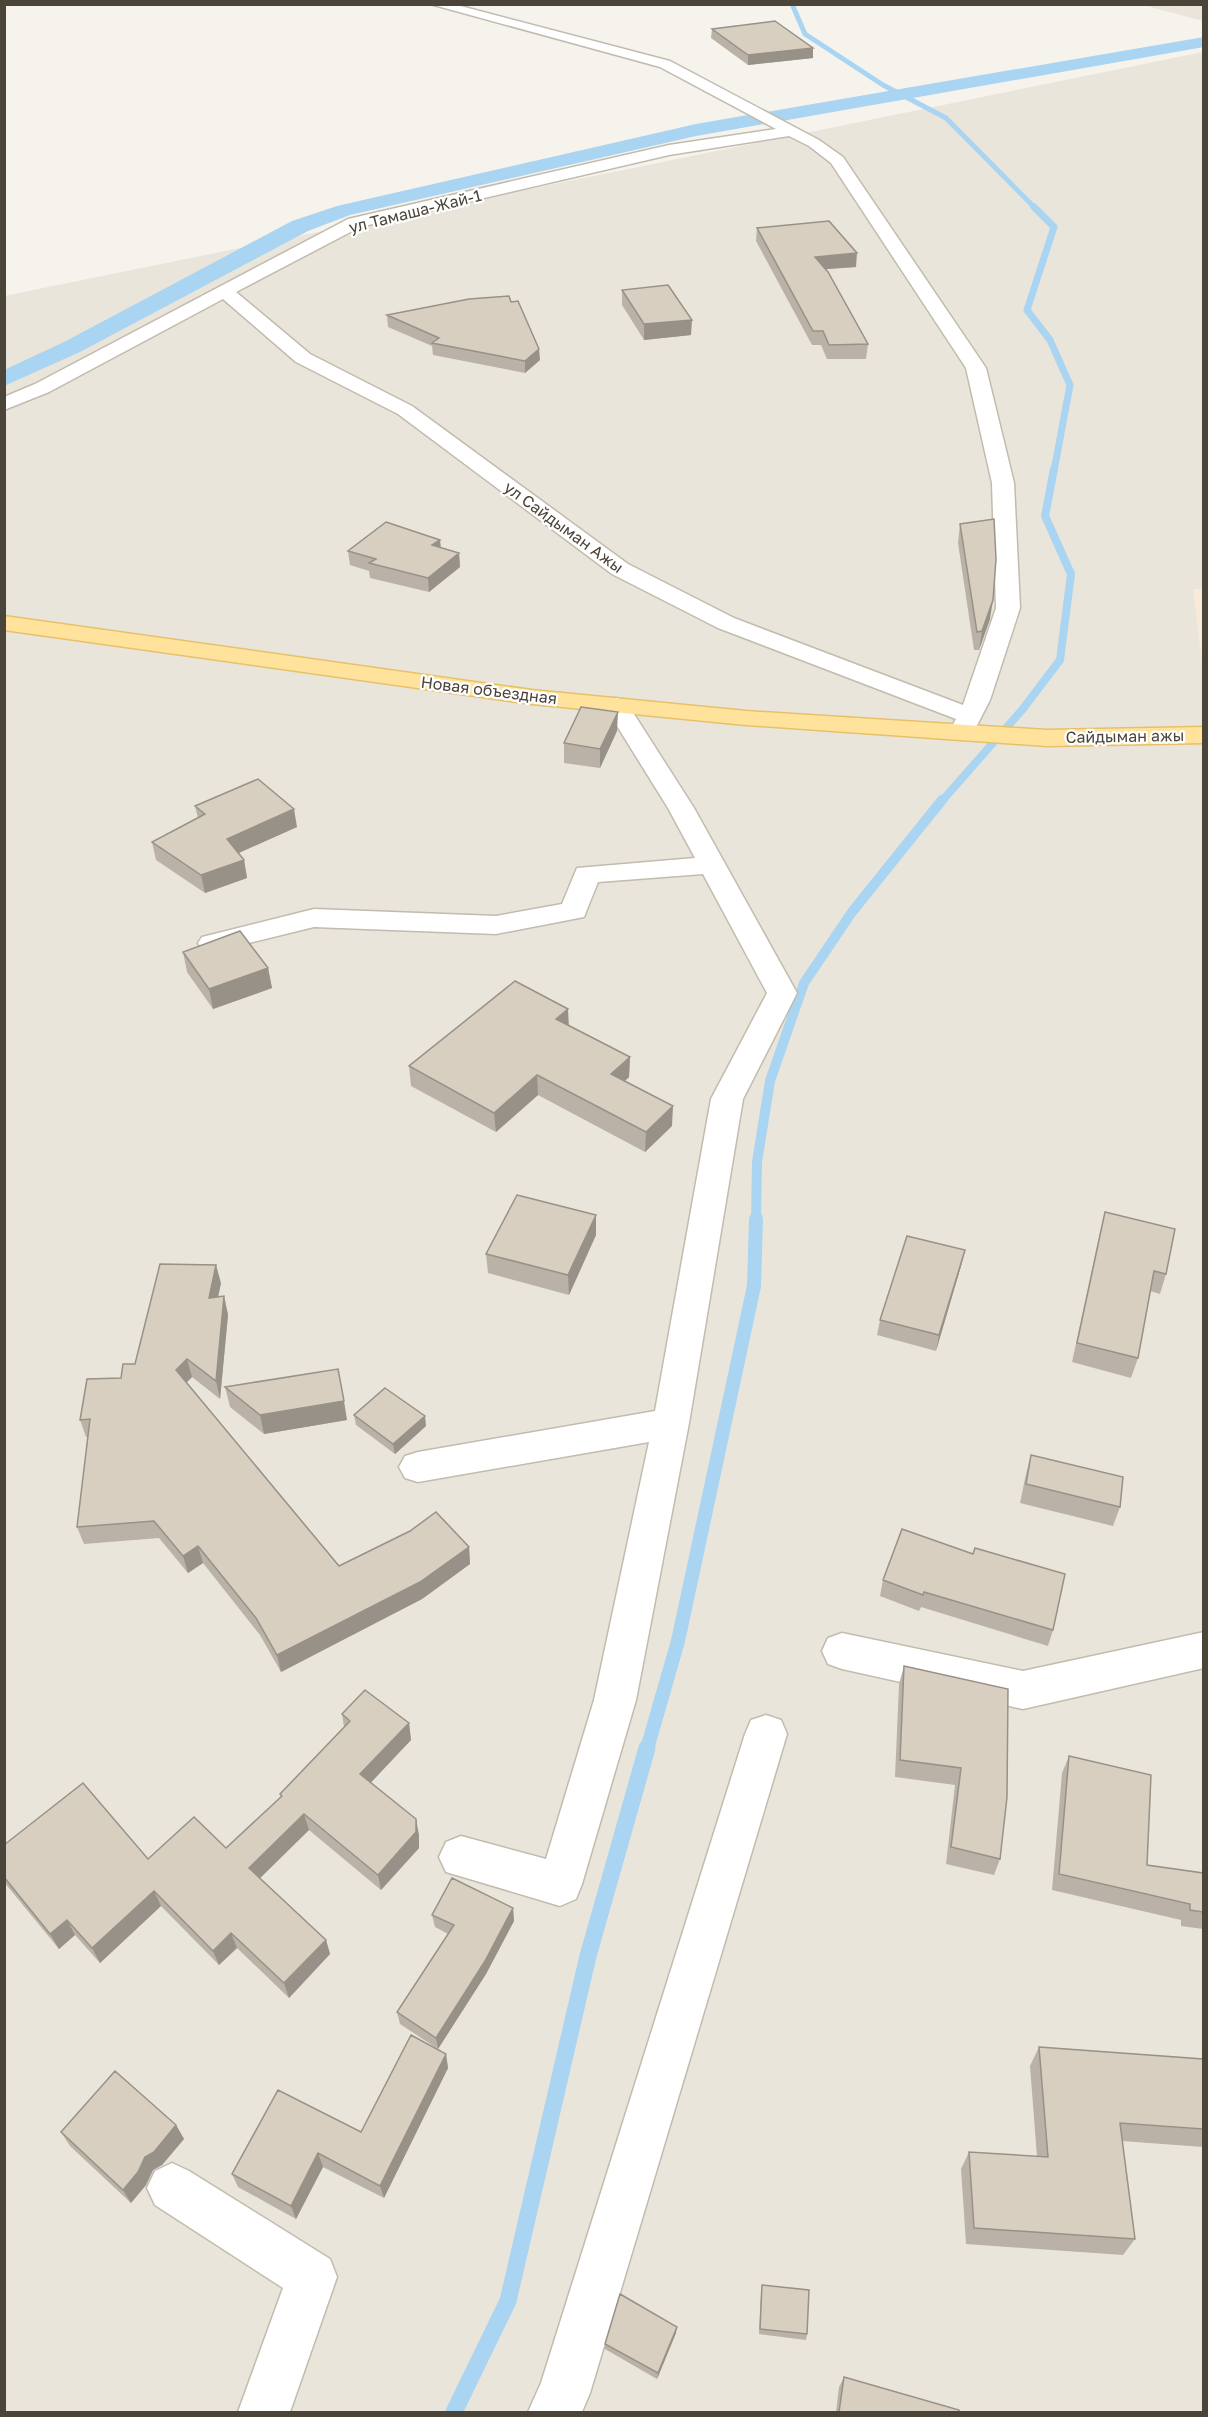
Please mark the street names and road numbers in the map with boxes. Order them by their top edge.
street label: ул Тамаша-Жай-1 [347,185,484,237]
street label: ул Сайдыман Ажы [500,477,628,577]
street label: Новая объездная [420,672,558,708]
street label: Сайдыман ажы [1065,725,1185,747]

